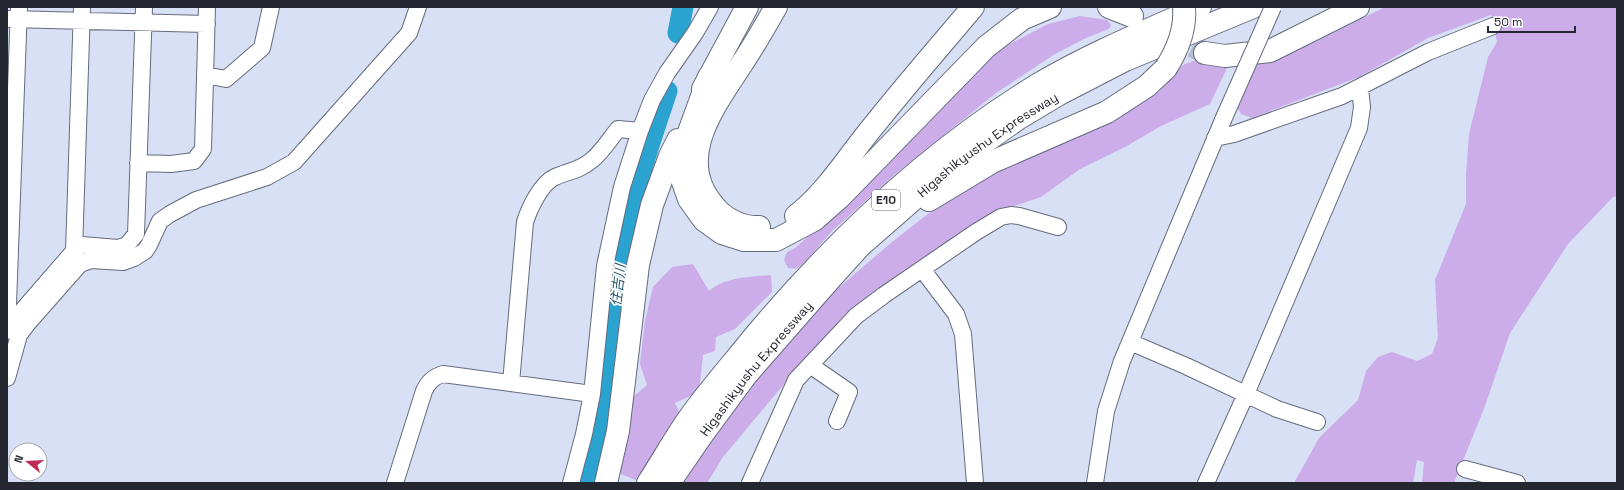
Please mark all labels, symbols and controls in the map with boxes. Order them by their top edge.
scale bar [1488,8,1575,34]
text: 50 m [1494,14,1522,30]
street label: Higashikyushu Expressway [913,88,1061,201]
road number: E10 [872,190,900,210]
water label: 住吉川 [607,261,630,307]
street label: Higashikyushu Expressway [696,297,816,439]
north arrow [8,442,48,482]
text: N [11,453,26,465]

